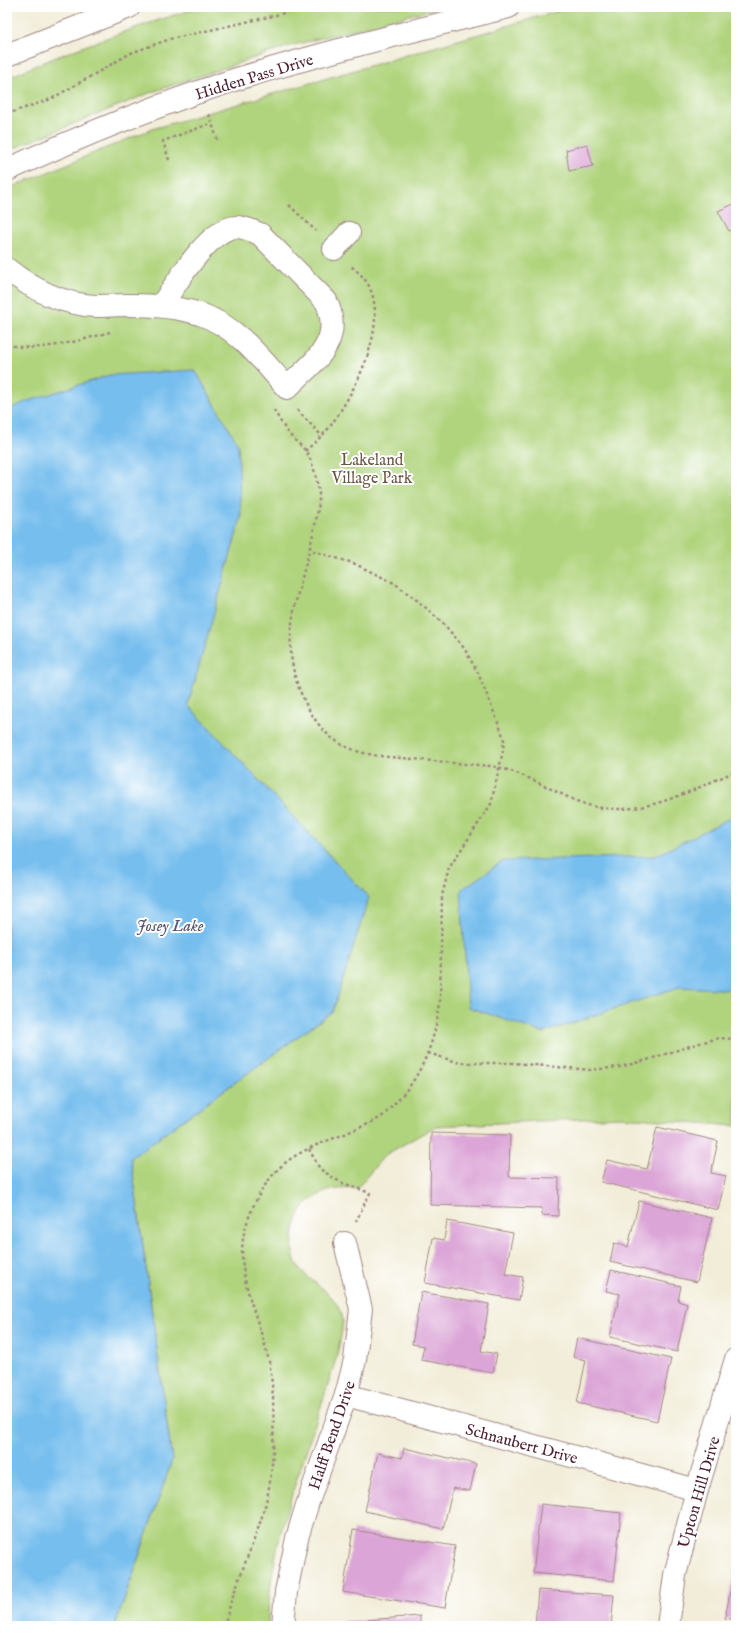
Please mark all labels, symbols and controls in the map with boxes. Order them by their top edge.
street label: Hidden Pass Drive [193,50,316,105]
park label: Lakeland Village Park [331,451,413,489]
water label: Josey Lake [137,916,204,937]
street label: Halff Bend Drive [305,1379,361,1493]
street label: Schnaubert Drive [463,1420,580,1470]
street label: Upton Hill Drive [674,1434,725,1551]

